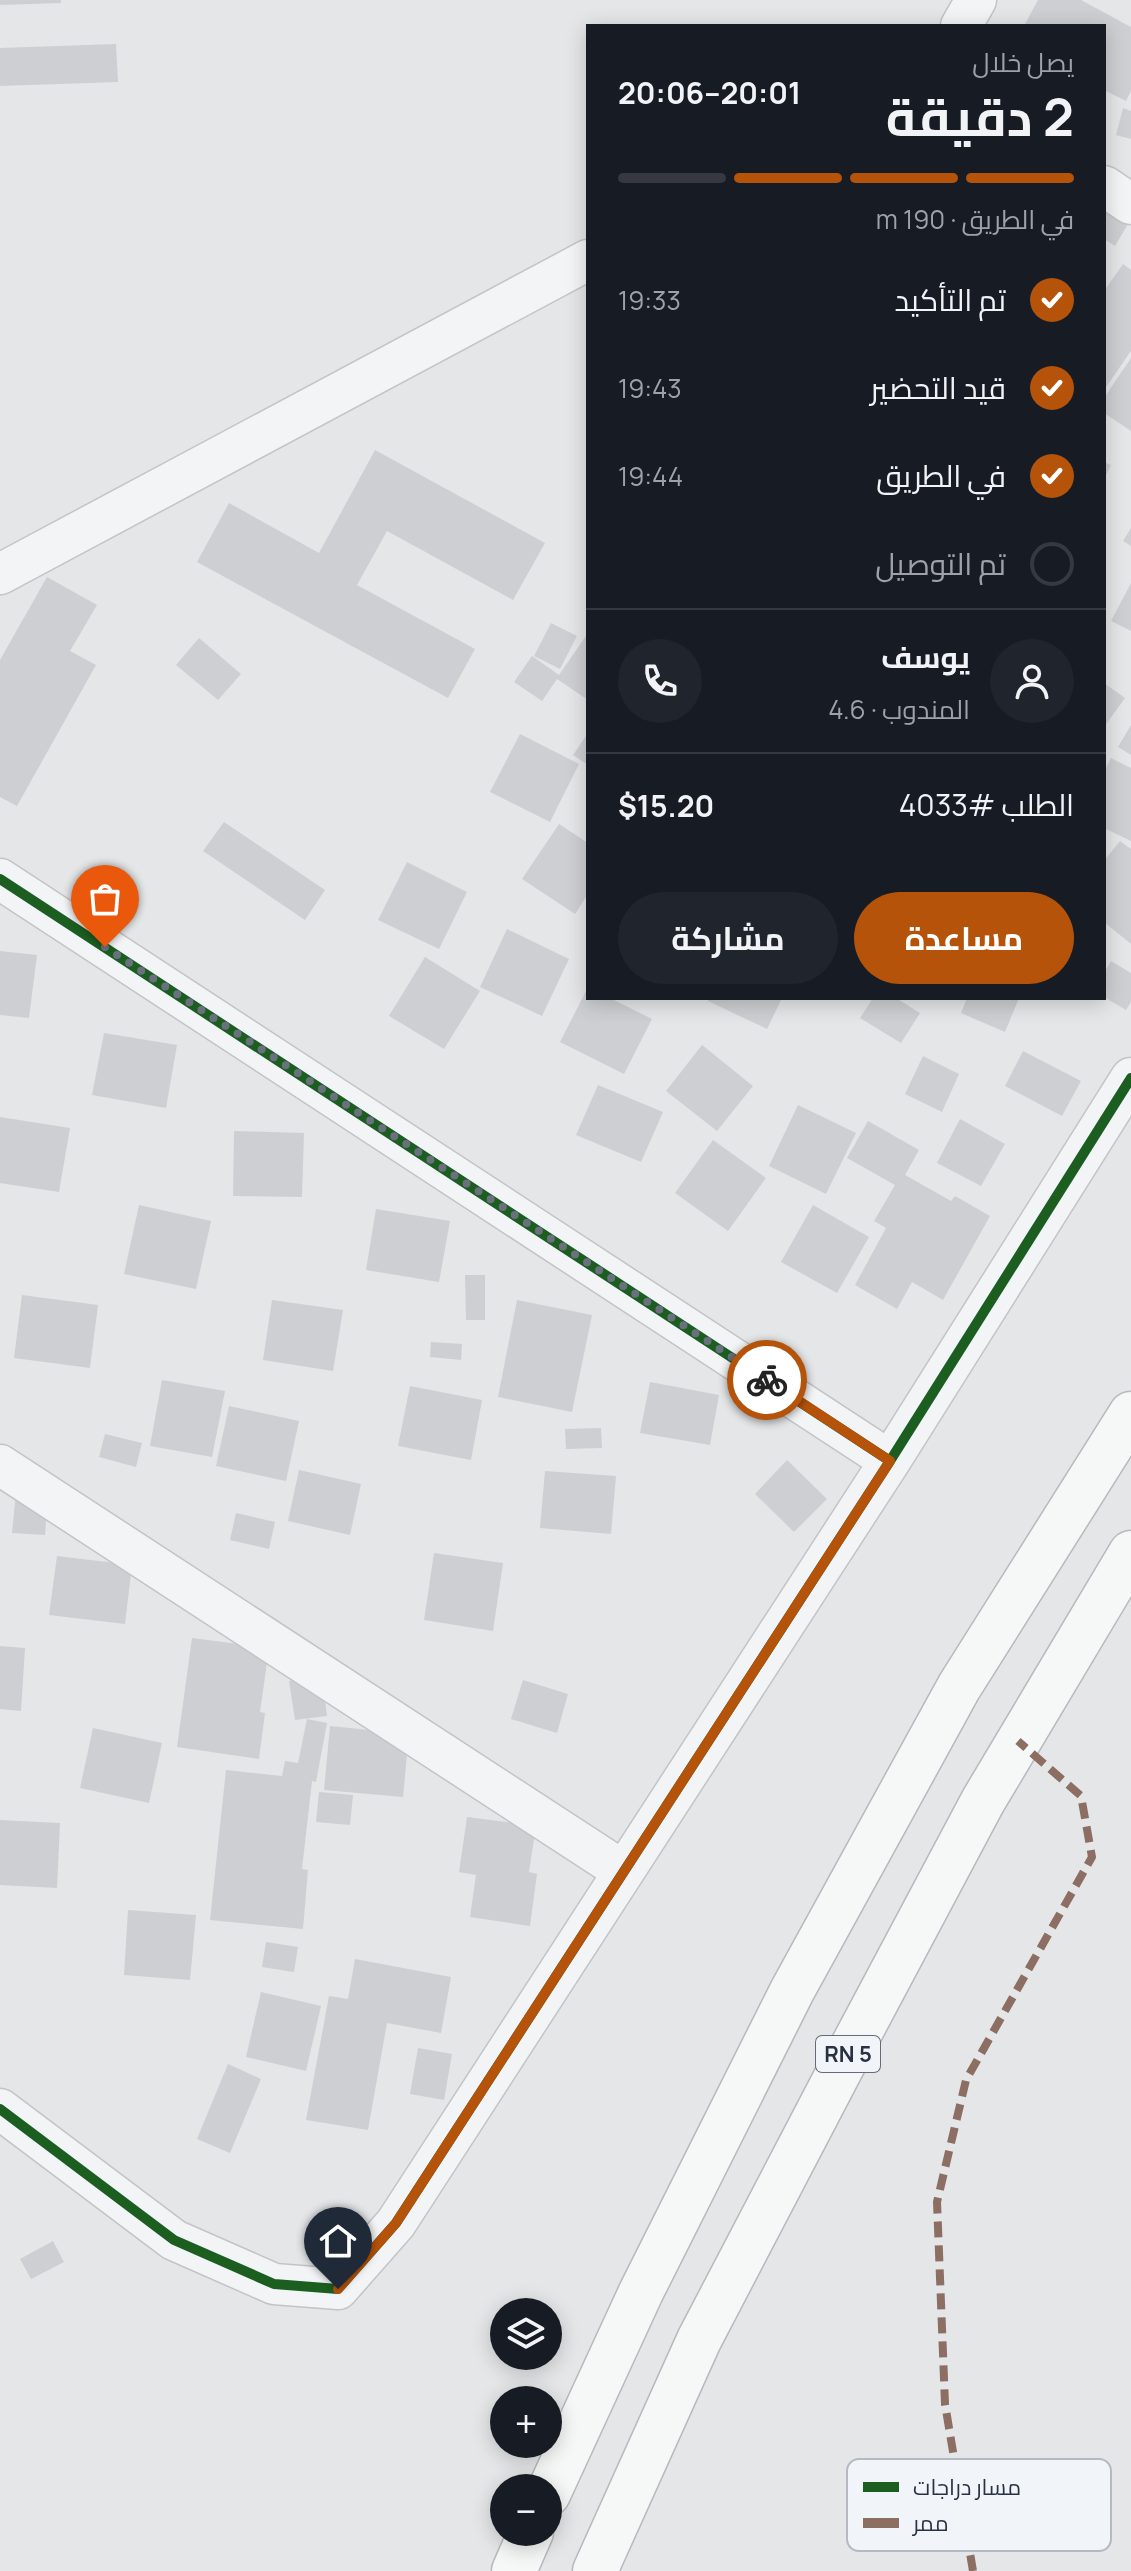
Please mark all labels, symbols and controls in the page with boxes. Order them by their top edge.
text: يصل خلال [972,44,1074,80]
text: 20:01–20:06 [618,72,801,113]
text: 2 دقيقة [886,81,1074,152]
text: في الطريق · 190 m [876,201,1074,237]
icon: check [1030,278,1074,322]
text: تم التأكيد [895,279,1006,320]
text: 19:33 [618,282,681,318]
icon: check [1030,366,1074,410]
text: قيد التحضير [870,367,1006,408]
text: 19:43 [618,370,682,406]
icon: check [1030,454,1074,498]
text: في الطريق [876,455,1006,496]
text: 19:44 [618,458,683,494]
text: تم التوصيل [875,543,1006,584]
text: يوسف [881,636,970,677]
button: phone [618,639,702,723]
button: person [990,639,1074,723]
text: المندوب · 4.6 [828,691,970,727]
text: الطلب #4033 [899,784,1074,825]
text: $15.20 [618,785,714,826]
pin [71,865,139,947]
icon: bag [83,877,127,921]
button: مشاركة [618,892,838,984]
button: مساعدة [854,892,1074,984]
courier [727,1340,807,1420]
icon: bike [745,1358,789,1402]
road number: RN 5 [816,2036,880,2072]
pin [304,2207,372,2289]
icon: home [316,2219,360,2263]
map controls [490,2298,562,2546]
button: layers [490,2298,562,2370]
button: + [490,2386,562,2458]
legend [847,2459,1111,2551]
text: مسار دراجات [913,2472,1021,2502]
button: − [490,2474,562,2546]
text: ممر [911,2508,949,2538]

